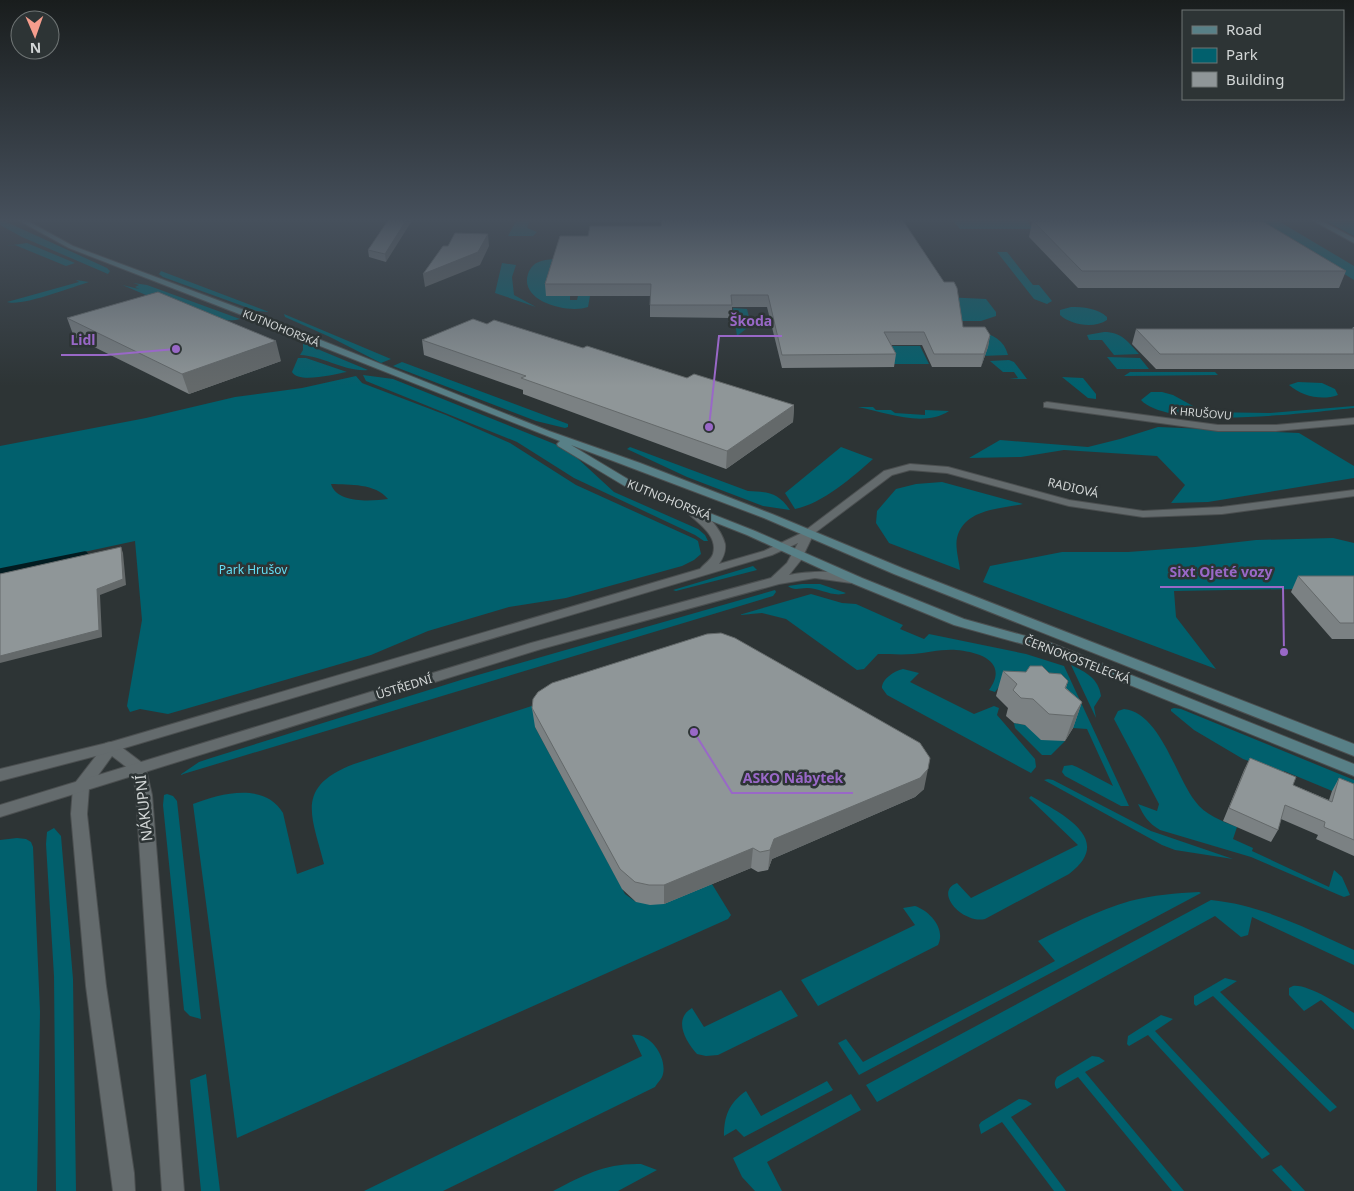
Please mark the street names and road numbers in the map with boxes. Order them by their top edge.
street label: KUTNOHORSKÁ [241,305,323,350]
street label: K HRUŠOVU [1170,402,1233,423]
street label: RADIOVÁ [1046,473,1100,502]
street label: KUTNOHORSKÁ [625,475,714,524]
street label: ČERNOKOSTELECKÁ [1022,631,1133,688]
street label: ÚSTŘEDNÍ [374,670,434,703]
street label: NÁKUPNÍ [130,774,156,842]

